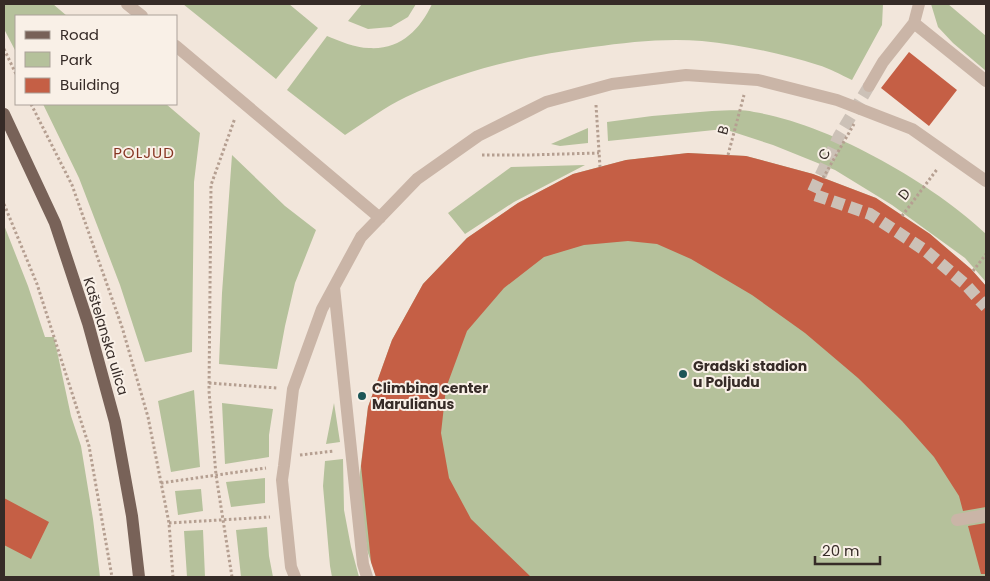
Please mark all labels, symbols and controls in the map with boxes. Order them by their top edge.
legend [15,15,178,105]
text: Road [60,24,99,45]
text: Park [60,49,92,70]
text: Building [60,74,120,95]
street label: B [712,123,734,137]
district label: POLJUD [113,142,175,163]
street label: C [813,144,835,164]
street label: D [893,184,915,204]
street label: Kaštelanska ulica [79,275,133,397]
place label: Gradski stadion u Poljudu [693,356,807,392]
marker: Gradski stadion u Poljudu [677,368,689,380]
place label: Climbing center Marulianus [372,378,488,414]
marker: Climbing center Marulianus [356,390,368,402]
scale bar [815,534,880,566]
text: 20 m [822,540,860,561]

